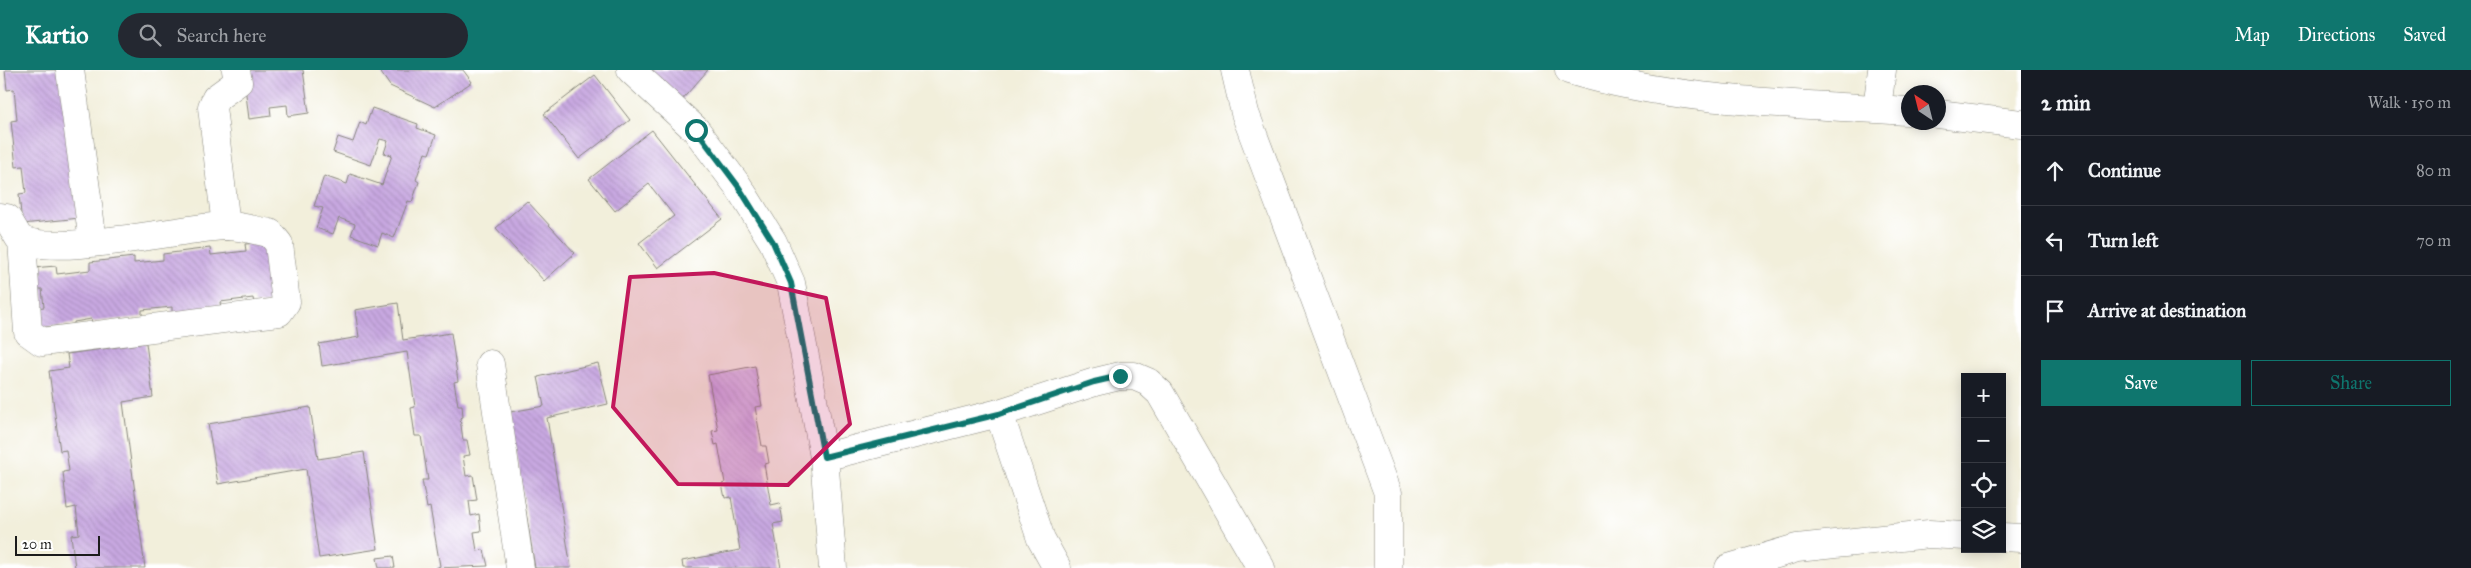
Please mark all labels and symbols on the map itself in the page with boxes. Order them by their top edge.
north arrow [1901,85,1946,130]
route start [685,119,708,142]
route end [1109,365,1132,388]
scale bar [15,533,100,556]

